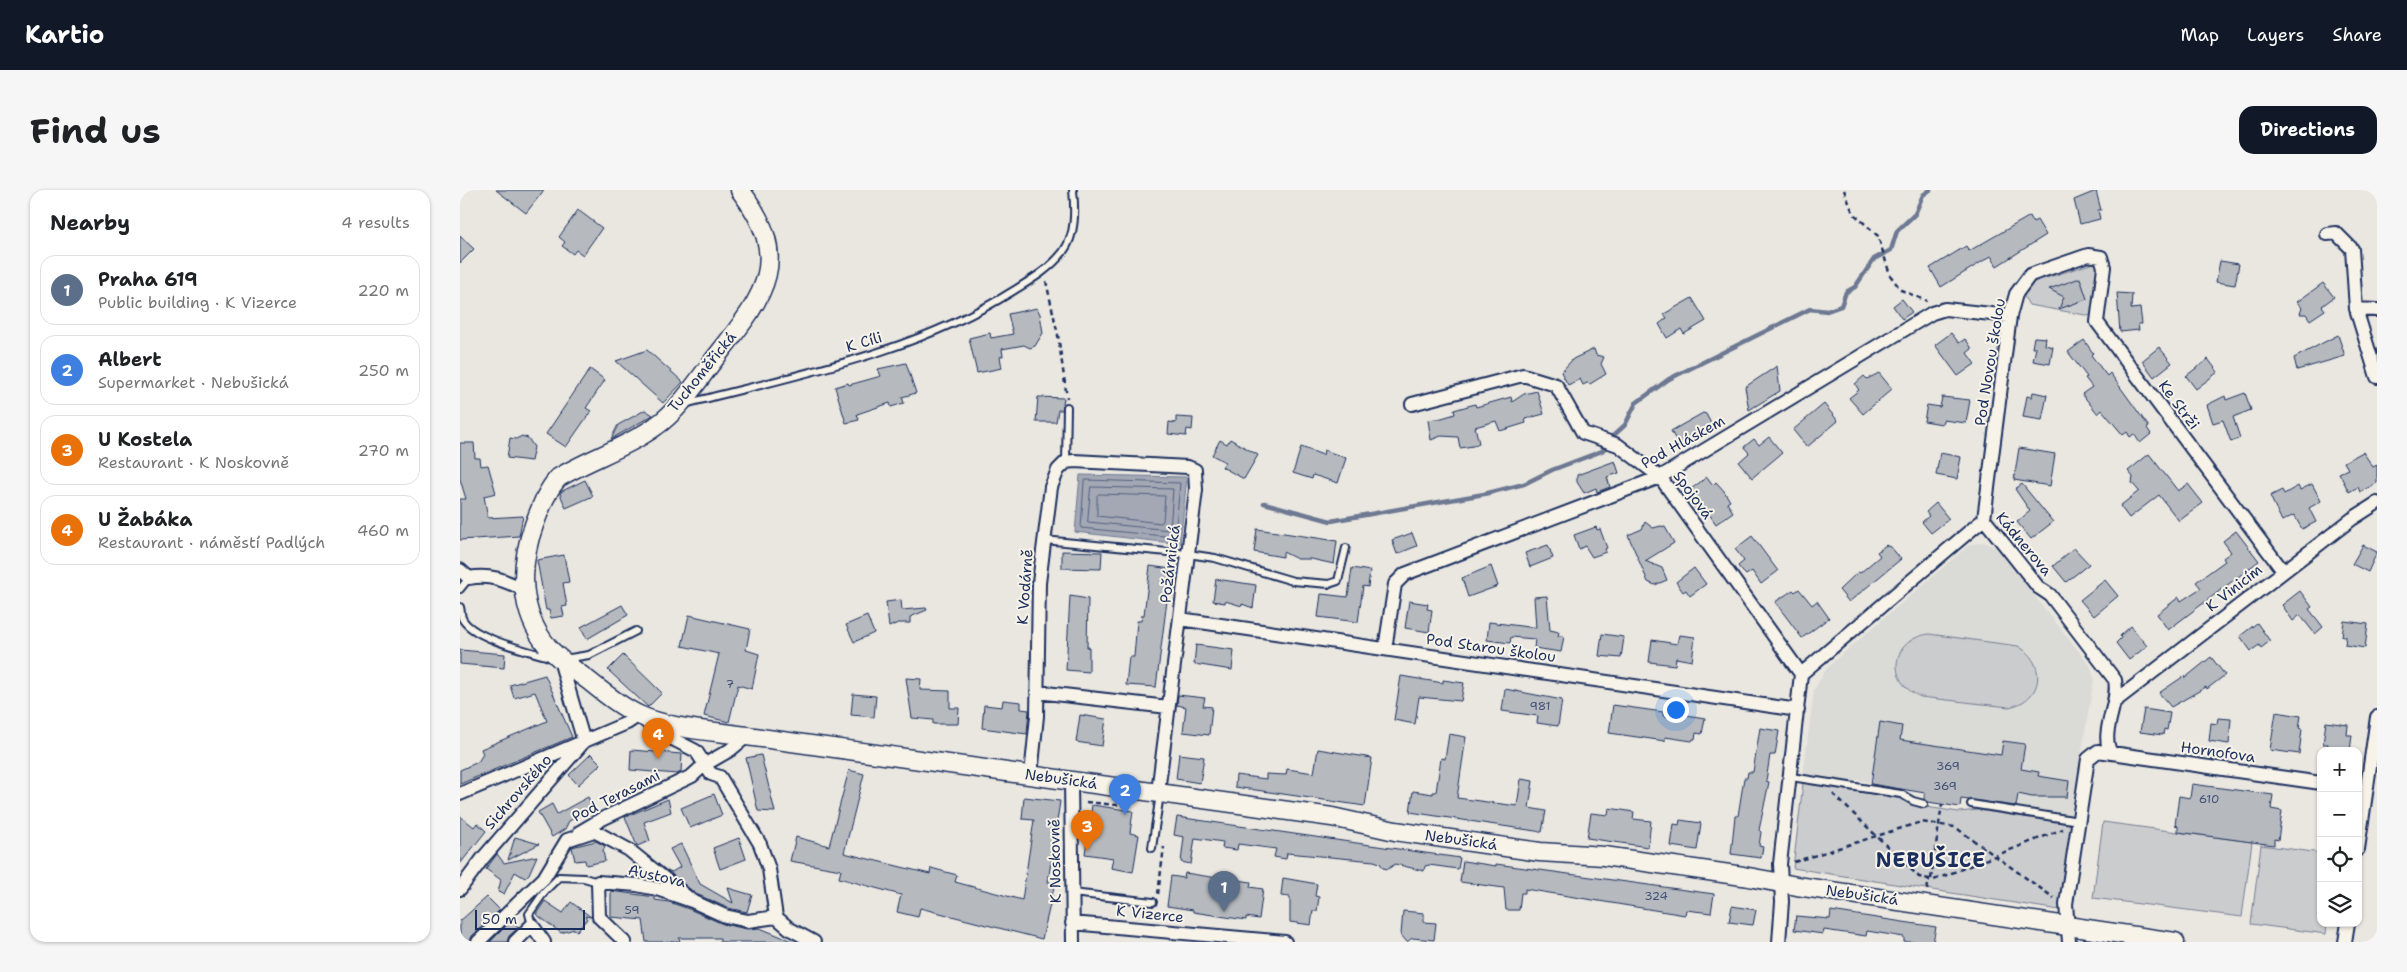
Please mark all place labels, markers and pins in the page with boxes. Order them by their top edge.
pin: 4 [642,718,674,759]
pin: 2 [1109,774,1141,815]
pin: 3 [1071,810,1103,851]
pin: 1 [1208,871,1240,912]

